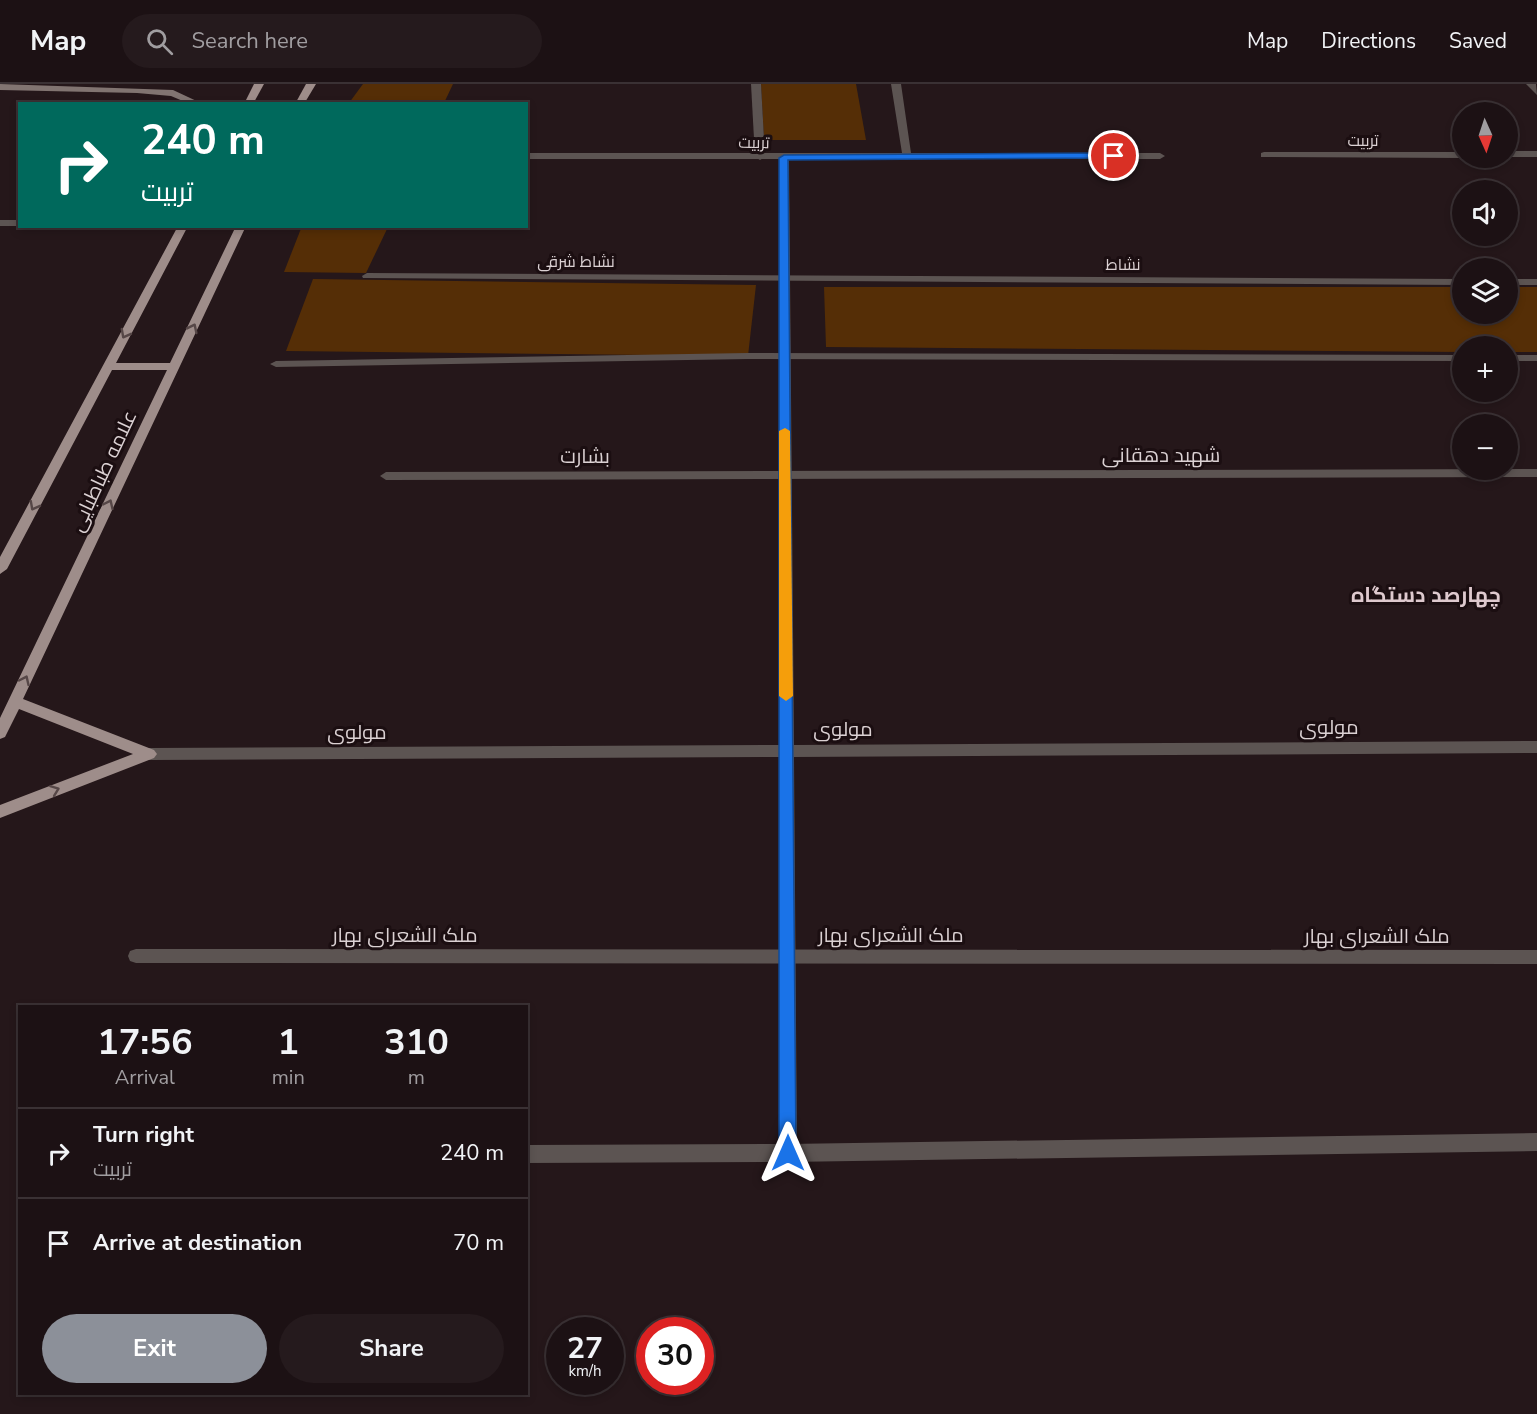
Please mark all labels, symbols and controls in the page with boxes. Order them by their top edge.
search box [122,14,542,68]
text: Map [30,22,86,60]
icon: search [143,25,176,58]
text: Search here [191,26,308,56]
text: Map [1247,27,1288,55]
text: Directions [1321,27,1416,55]
text: Saved [1449,27,1507,55]
north arrow [1452,102,1518,168]
map controls [1452,102,1518,480]
text: 240 m [141,112,265,169]
icon: right [42,126,120,204]
pin [1088,130,1139,181]
street label: تربیت [1347,130,1379,152]
street label: تربیت [738,132,770,154]
icon: arrive [1097,139,1130,172]
text: تربیت [141,174,194,211]
button: sound [1452,180,1518,246]
street label: نشاط شرقی [537,251,615,273]
street label: نشاط [1106,254,1140,276]
button: layers [1452,258,1518,324]
one-way arrow [185,323,197,334]
one-way arrow [121,327,133,338]
button: + [1452,336,1518,402]
street label: علامه طباطبایی [64,406,143,536]
button: − [1452,414,1518,480]
street label: شهید دهقانی [1102,442,1220,469]
street label: بشارت [560,443,610,470]
one-way arrow [101,499,113,510]
one-way arrow [30,500,41,510]
district label: چهارصد دستگاه [1351,581,1501,610]
one-way arrow [18,675,30,686]
street label: مولوی [1299,714,1359,741]
street label: مولوی [813,716,873,743]
street label: مولوی [327,719,387,746]
one-way arrow [49,785,59,798]
street label: ملک الشعرای بهار [331,922,478,949]
street label: ملک الشعرای بهار [817,922,964,949]
street label: ملک الشعرای بهار [1303,923,1450,950]
text: 17:56 [97,1018,193,1067]
text: 1 [277,1018,299,1067]
text: 310 [384,1018,449,1067]
text: Arrival [115,1064,175,1091]
text: min [272,1064,305,1091]
text: m [408,1064,425,1091]
text: Turn right [93,1120,194,1150]
position arrow [756,1121,820,1185]
icon: right [42,1137,75,1170]
text: 240 m [440,1138,504,1168]
text: تربیت [93,1156,132,1183]
icon: arrive [42,1227,75,1260]
text: Arrive at destination [93,1228,302,1258]
text: 70 m [453,1228,504,1258]
button: Exit [42,1314,267,1383]
button: Share [279,1314,504,1383]
speed limit sign: 30 [636,1317,714,1395]
text: 27 [567,1328,603,1369]
text: km/h [568,1361,602,1381]

